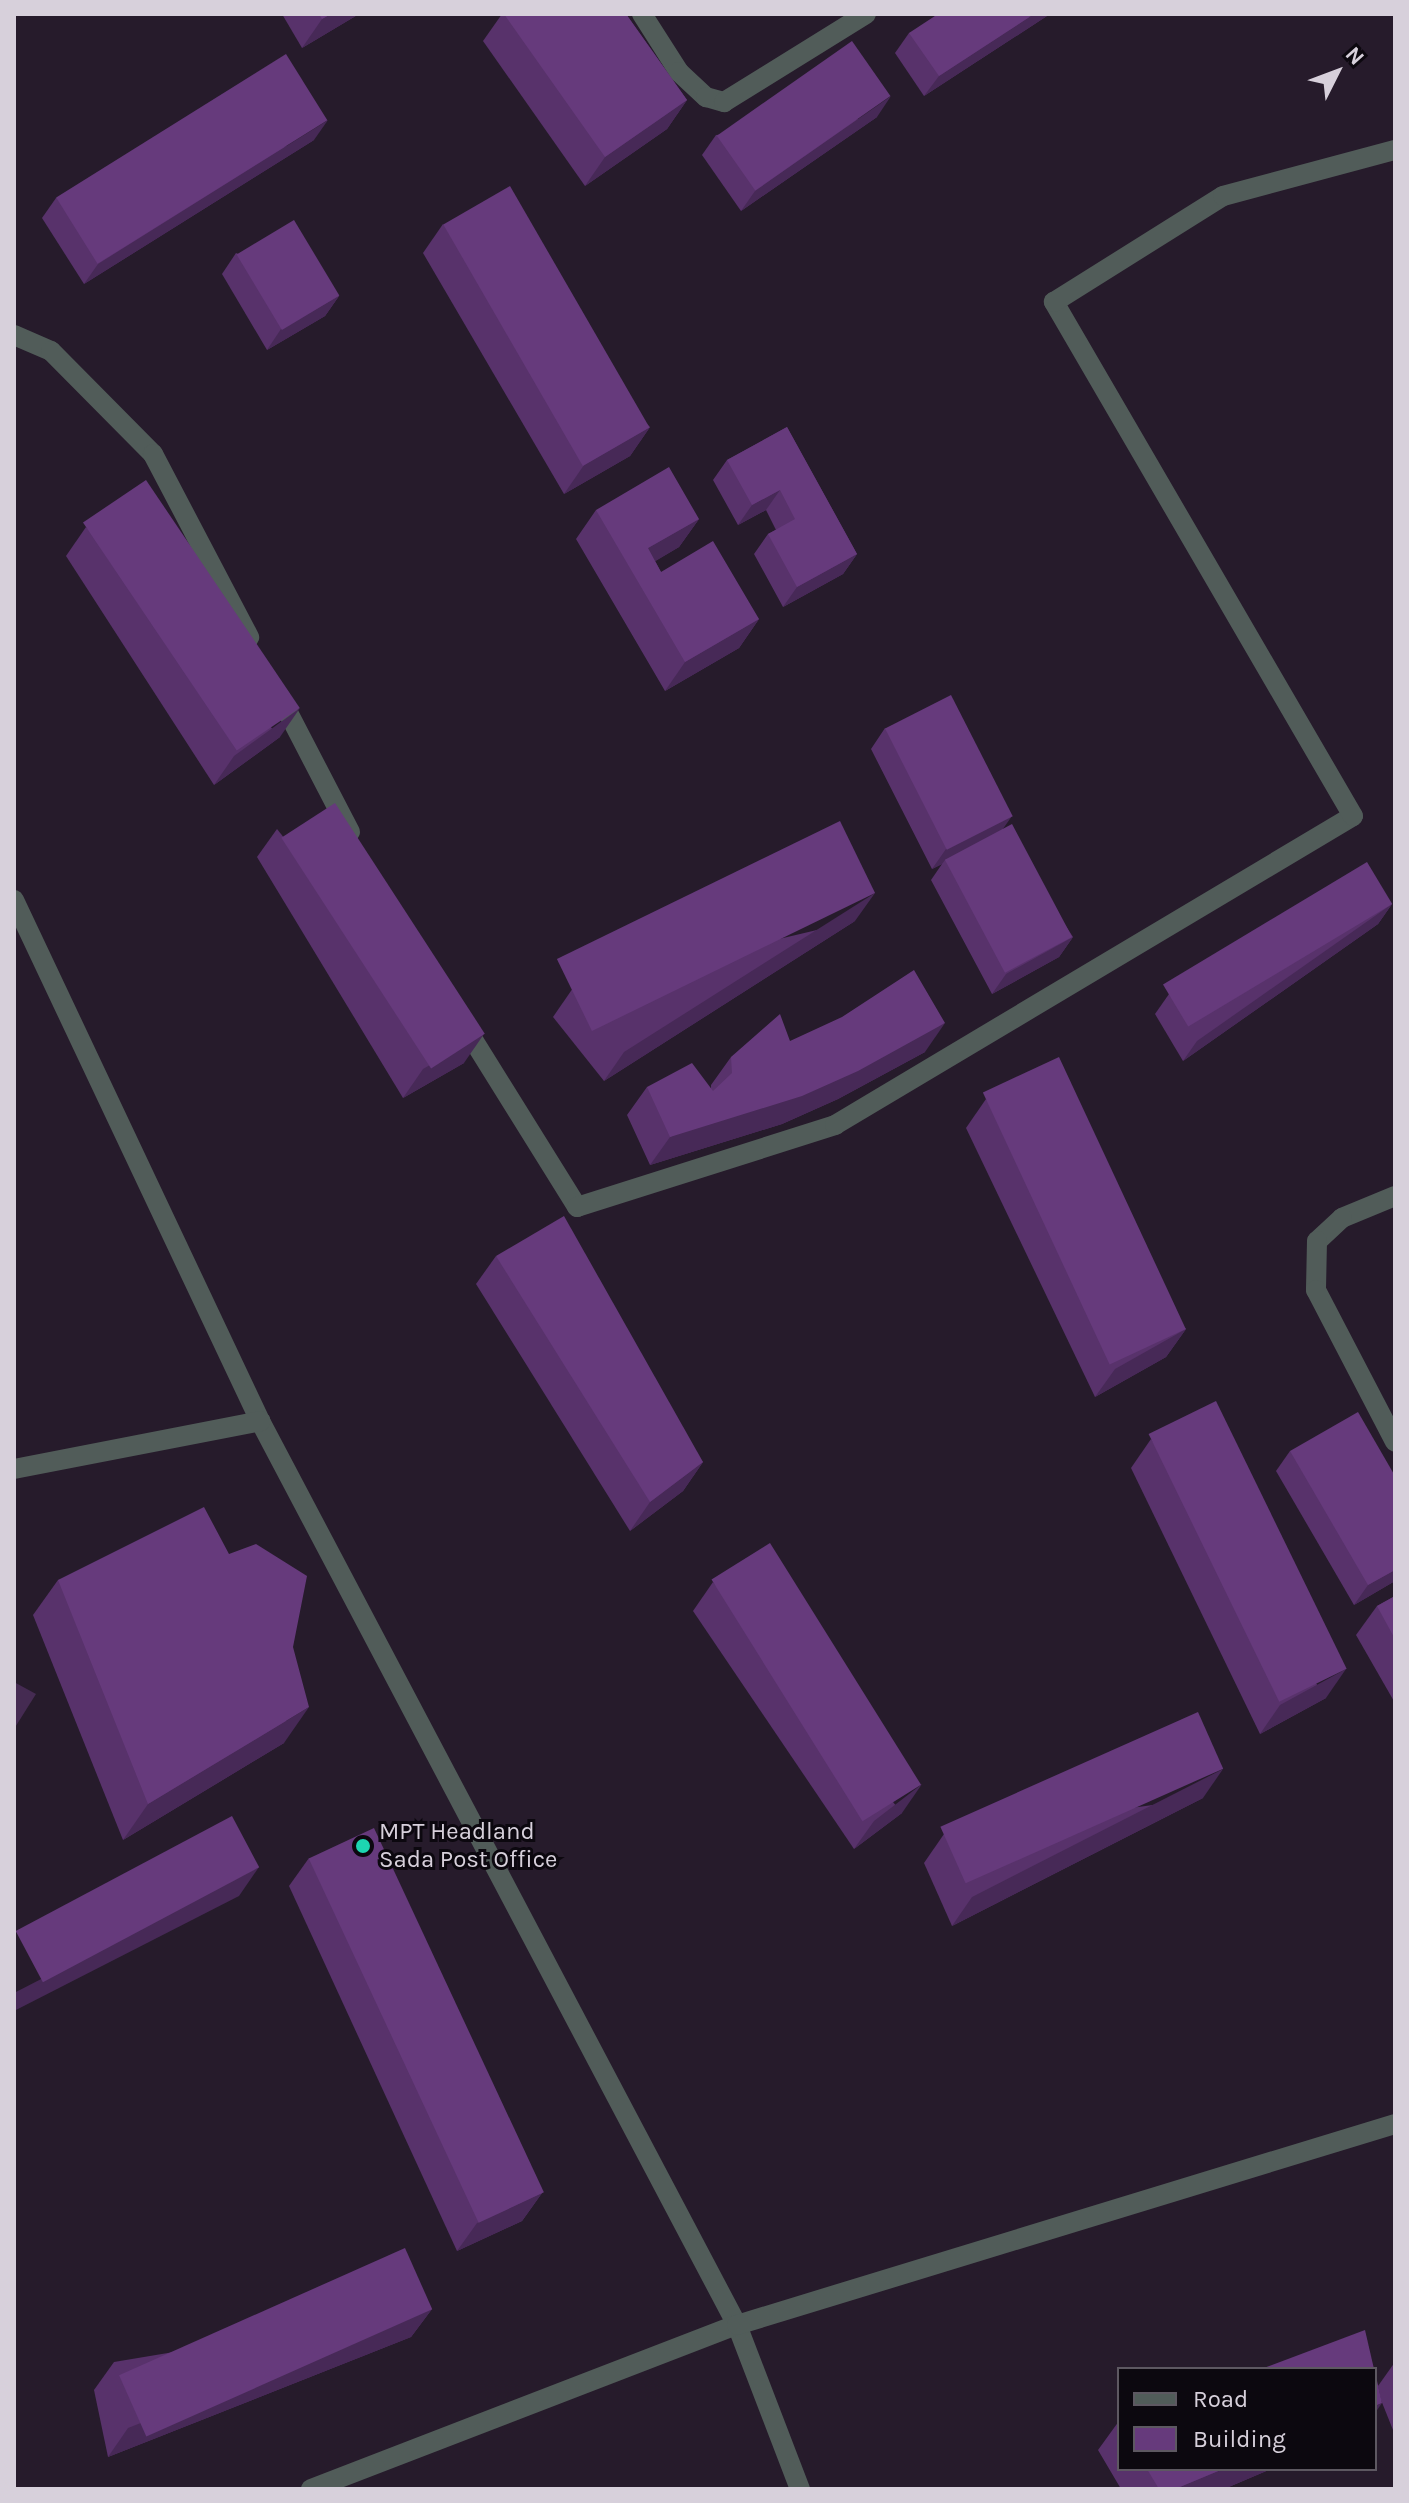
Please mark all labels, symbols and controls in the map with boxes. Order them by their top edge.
north arrow [1297,32,1377,112]
text: N [1340,41,1370,71]
place label: MPT Headland Sada Post Office [379,1818,557,1874]
marker: MPT Headland Sada Post Office [354,1837,372,1855]
legend [1117,2367,1377,2471]
text: Road [1193,2385,1248,2413]
text: Building [1193,2425,1286,2453]

